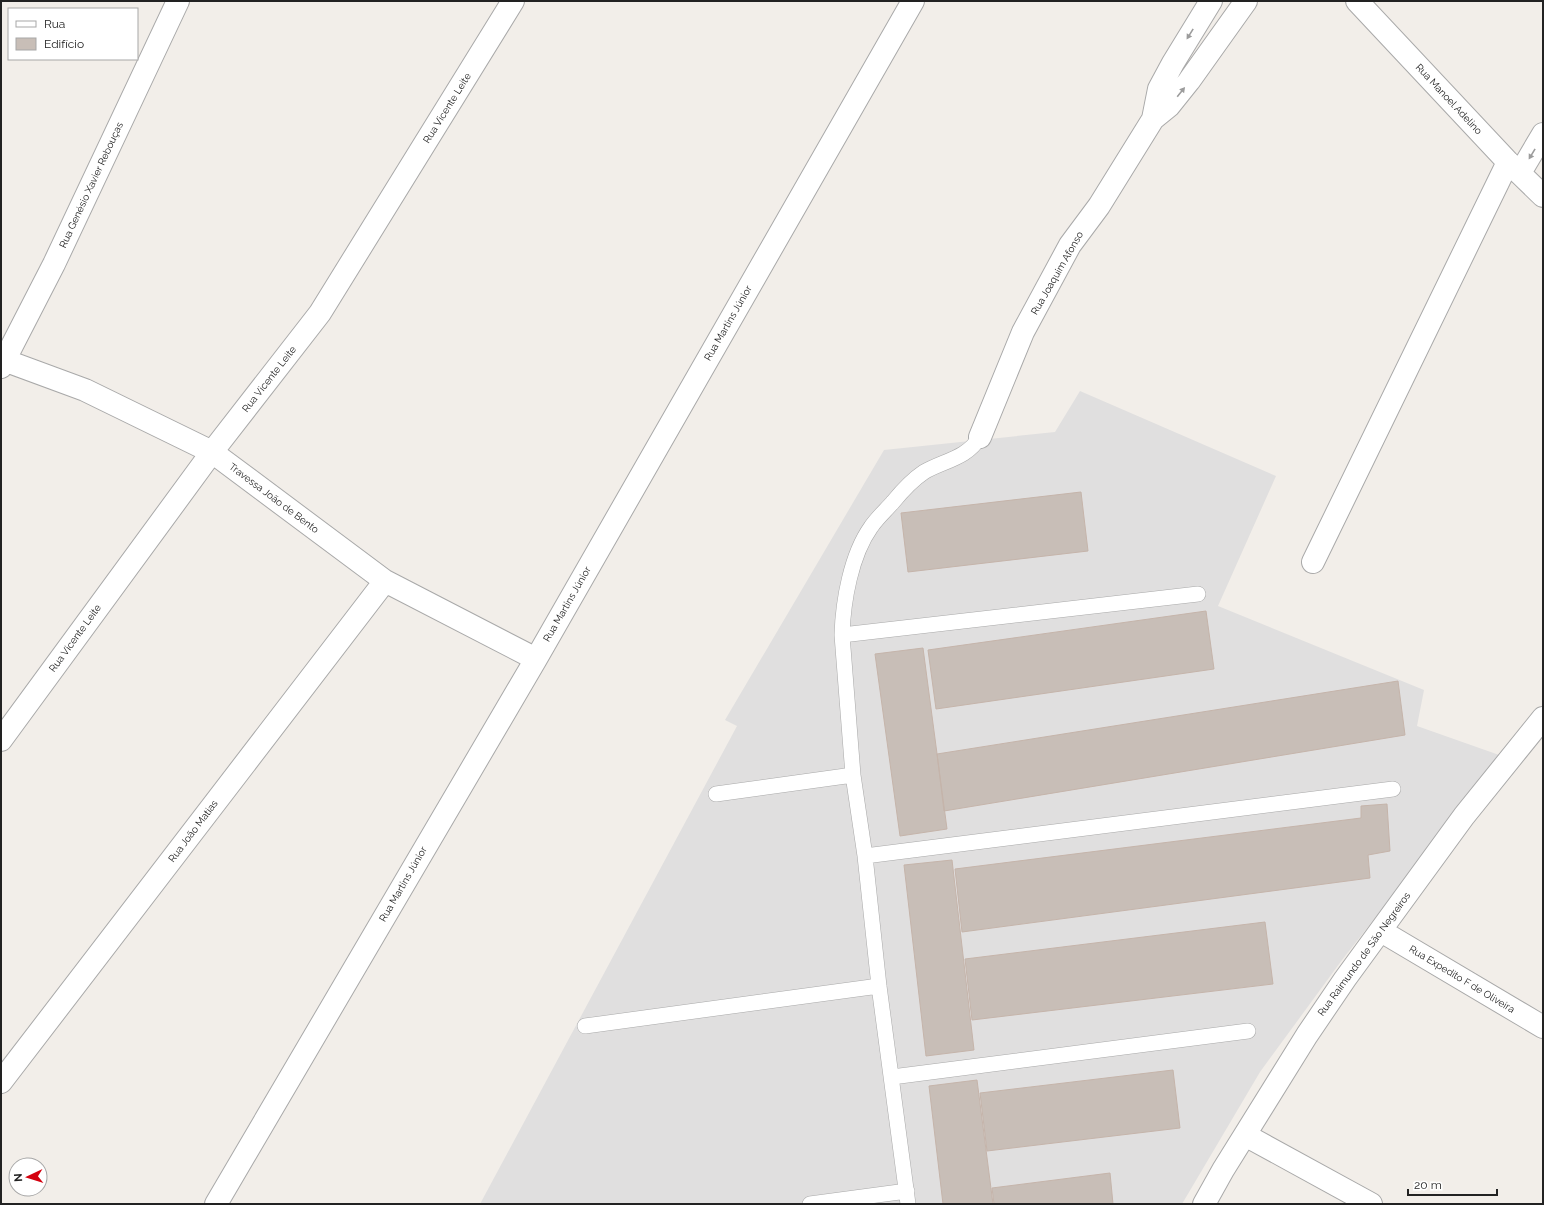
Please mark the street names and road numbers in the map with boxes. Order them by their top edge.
street label: Rua Manoel Adelino [1414,62,1485,137]
street label: Rua Vicente Leite [421,71,473,145]
street label: Rua Genésio Xavier Rebouças [57,120,125,250]
street label: Rua Joaquim Afonso [1029,229,1085,317]
street label: Rua Martins Júnior [702,283,754,362]
street label: Rua Vicente Leite [240,344,298,414]
street label: Travessa João de Bento [227,461,321,535]
street label: Rua Martins Júnior [541,564,593,643]
street label: Rua Vicente Leite [47,602,103,674]
street label: Rua João Matias [166,798,220,864]
street label: Rua Martins Júnior [377,844,429,923]
street label: Rua Raimundo de São Negreiros [1315,890,1413,1018]
street label: Rua Expedito F de Oliveira [1407,943,1517,1015]

